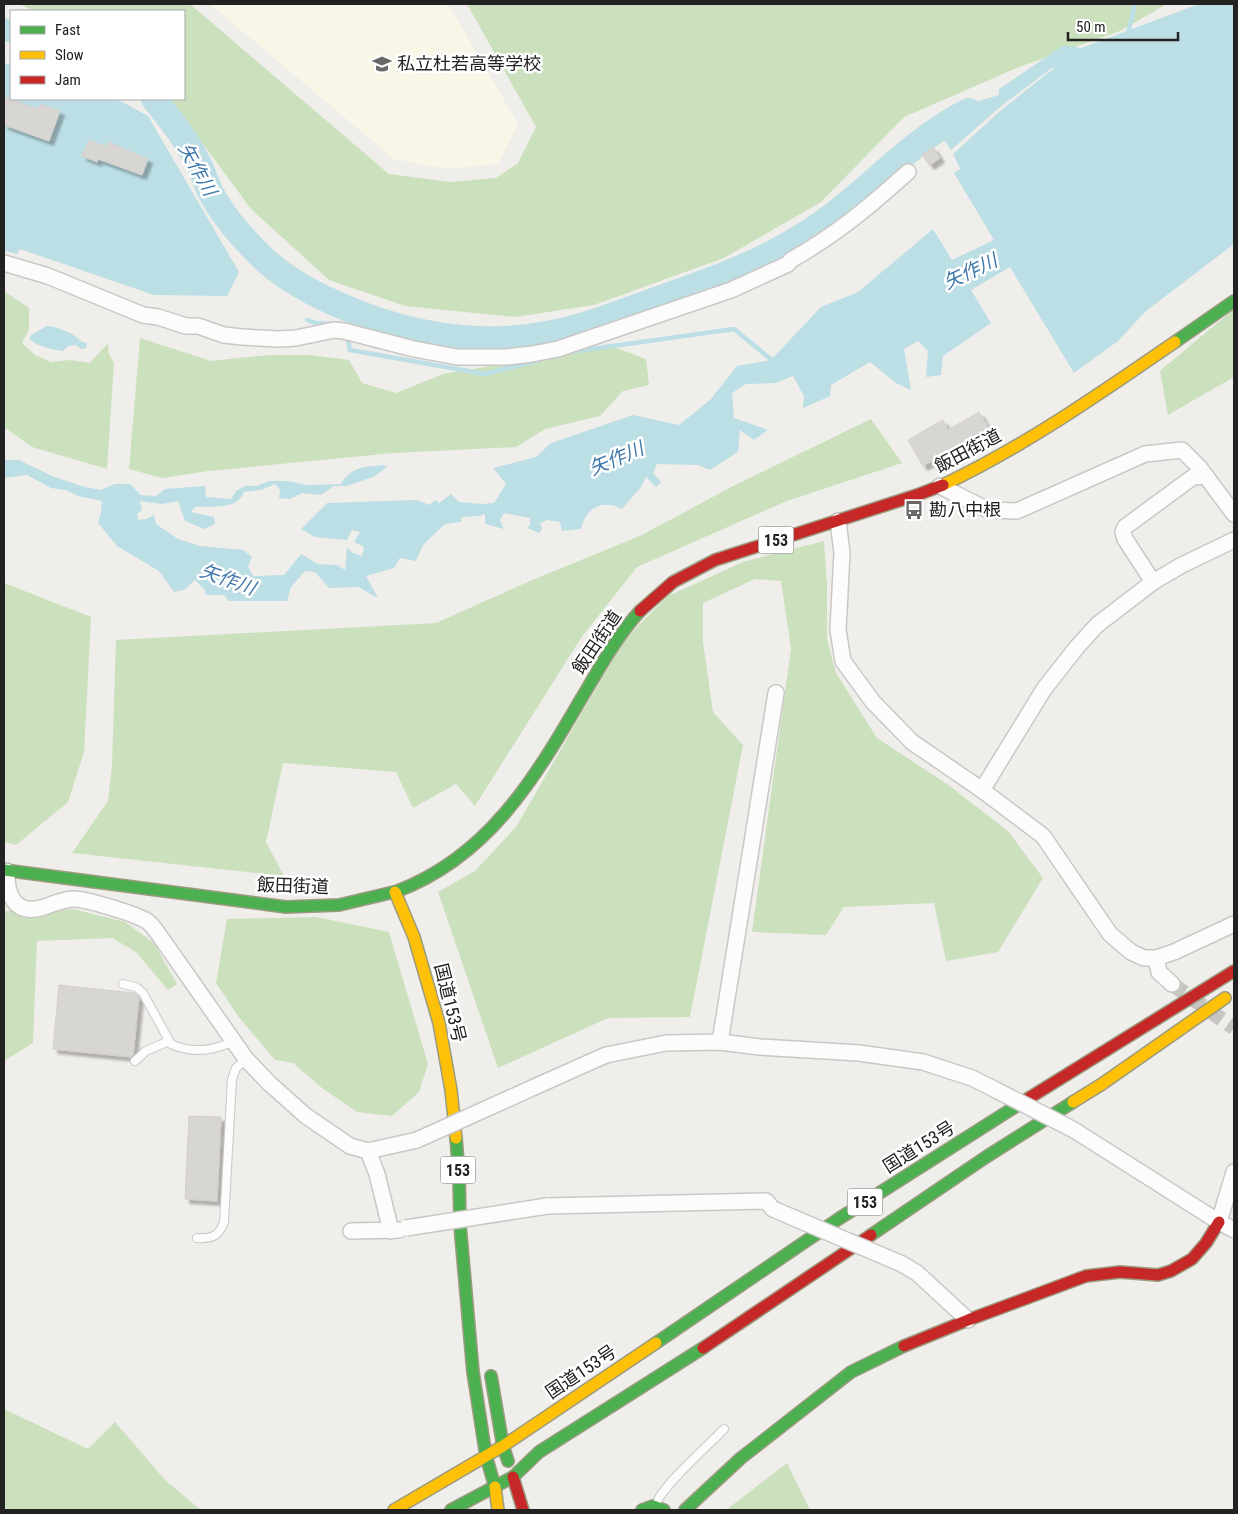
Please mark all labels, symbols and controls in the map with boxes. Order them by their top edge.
legend [10,10,185,100]
scale bar [1068,10,1178,42]
text: 50 m [1076,18,1106,36]
text: Fast [55,21,80,39]
text: Slow [55,46,84,64]
school or university icon: 私立杜若高等学校 [371,53,393,75]
place label: 私立杜若高等学校 [397,53,541,74]
text: Jam [55,71,81,89]
water label: 矢作川 [174,139,222,201]
water label: 矢作川 [940,248,1003,294]
street label: 飯田街道 [931,424,1004,477]
water label: 矢作川 [585,436,649,480]
bus stop icon: 勘八中根 [903,499,925,521]
place label: 勘八中根 [929,499,1001,520]
road number: 153 [758,526,794,554]
water label: 矢作川 [197,559,260,601]
street label: 飯田街道 [568,606,625,677]
street label: 飯田街道 [257,874,329,897]
street label: 国道153号 [431,961,470,1045]
street label: 国道153号 [879,1116,959,1177]
road number: 153 [440,1156,476,1184]
road number: 153 [848,1188,882,1216]
street label: 国道153号 [541,1340,620,1403]

